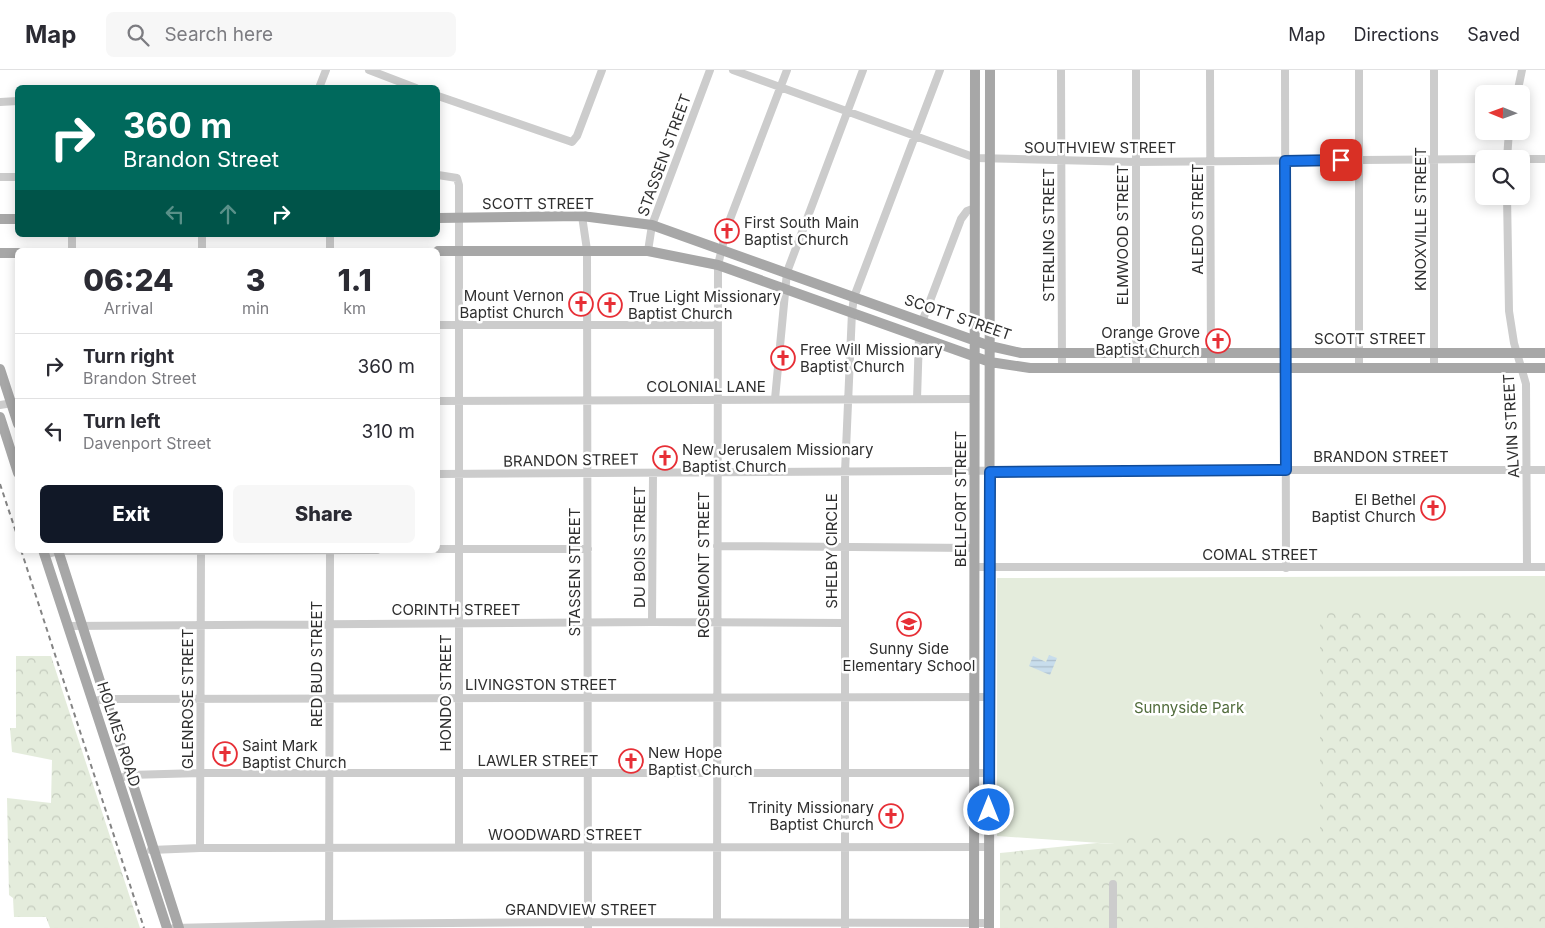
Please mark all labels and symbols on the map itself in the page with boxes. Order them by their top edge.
north arrow [1475,85,1530,140]
street label: STASSEN STREET [633,91,695,219]
street label: SOUTHVIEW STREET [1024,138,1176,157]
pin [1320,139,1362,181]
street label: KNOXVILLE STREET [1411,147,1430,291]
street label: ALEDO STREET [1188,163,1207,275]
street label: ELMWOOD STREET [1113,165,1132,305]
street label: STERLING STREET [1039,168,1058,302]
street label: SCOTT STREET [482,194,594,213]
place label: First South Main Baptist Church [744,213,859,249]
church icon: First South Main Baptist Church [714,218,740,244]
place label: Mount Vernon Baptist Church [459,286,564,322]
place label: True Light Missionary Baptist Church [628,287,781,323]
street label: SCOTT STREET [902,290,1014,344]
church icon: Mount Vernon Baptist Church [568,291,594,317]
church icon: True Light Missionary Baptist Church [597,292,623,318]
place label: Orange Grove Baptist Church [1095,323,1200,359]
church icon: Orange Grove Baptist Church [1205,328,1231,354]
street label: SCOTT STREET [1314,329,1426,348]
place label: Free Will Missionary Baptist Church [800,340,943,376]
church icon: Free Will Missionary Baptist Church [770,345,796,371]
street label: ALVIN STREET [1499,373,1523,479]
street label: COLONIAL LANE [646,377,766,396]
street label: BELLFORT STREET [951,431,970,567]
place label: New Jerusalem Missionary Baptist Church [682,440,874,476]
church icon: New Jerusalem Missionary Baptist Church [652,445,678,471]
street label: BRANDON STREET [1313,447,1449,466]
street label: BRANDON STREET [503,449,639,471]
street label: DU BOIS STREET [630,486,649,608]
place label: El Bethel Baptist Church [1311,490,1416,526]
street label: ROSEMONT STREET [694,492,713,638]
street label: SHELBY CIRCLE [822,493,841,609]
church icon: El Bethel Baptist Church [1420,495,1446,521]
street label: STASSEN STREET [565,508,584,636]
street label: COMAL STREET [1202,545,1318,564]
street label: CORINTH STREET [391,600,521,619]
street label: RED BUD STREET [307,601,326,727]
school or university icon: Sunny Side Elementary School [896,611,922,637]
street label: GLENROSE STREET [178,629,197,769]
street label: HONDO STREET [436,634,455,752]
place label: Sunny Side Elementary School [843,639,975,675]
street label: LIVINGSTON STREET [465,675,617,694]
street label: HOLMES ROAD [93,679,145,789]
park label: Sunnyside Park [1134,698,1245,717]
place label: Saint Mark Baptist Church [242,736,347,772]
church icon: Saint Mark Baptist Church [212,741,238,767]
place label: New Hope Baptist Church [648,743,753,779]
church icon: New Hope Baptist Church [618,748,644,774]
street label: LAWLER STREET [478,751,598,770]
position arrow [962,783,1014,835]
place label: Trinity Missionary Baptist Church [748,798,875,834]
church icon: Trinity Missionary Baptist Church [878,803,904,829]
street label: WOODWARD STREET [488,825,642,844]
street label: GRANDVIEW STREET [505,900,657,919]

